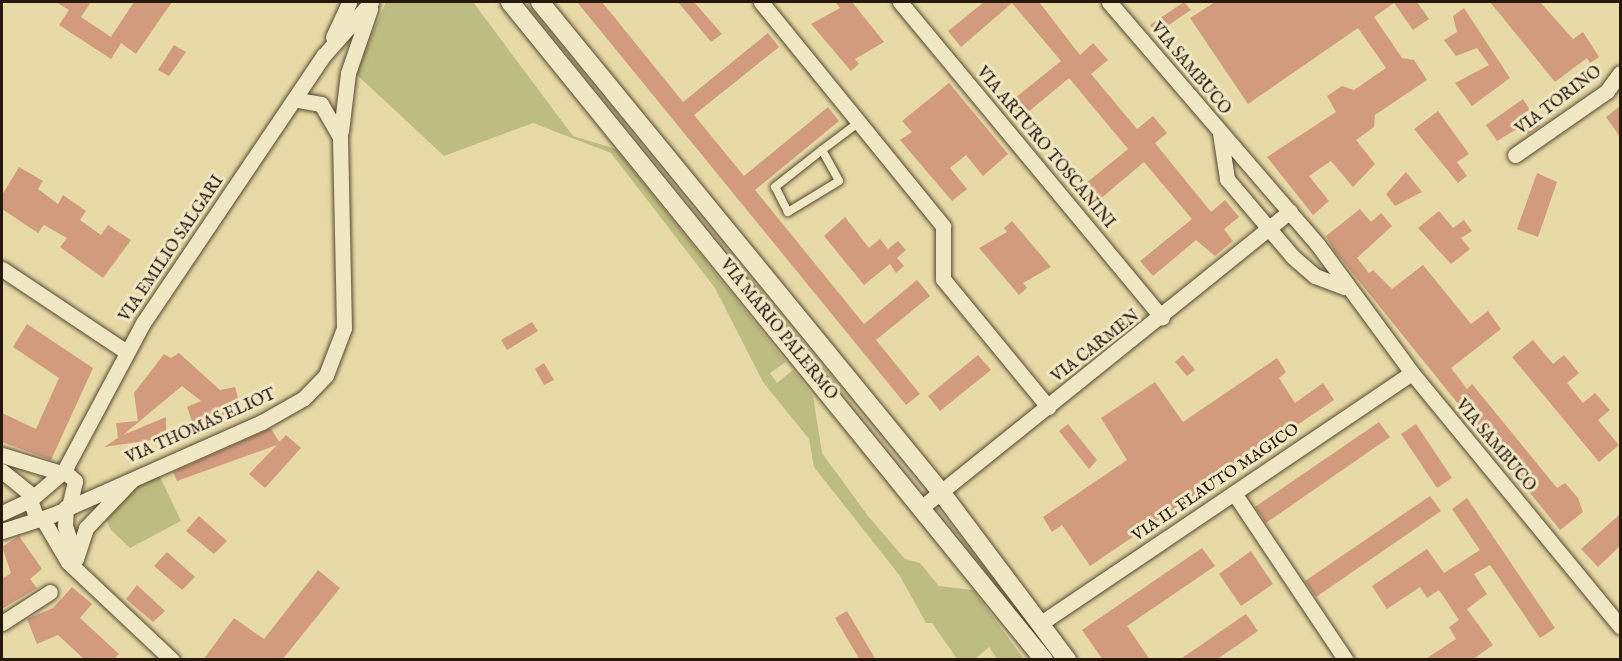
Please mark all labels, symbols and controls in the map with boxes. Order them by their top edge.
street label: VIA SAMBUCO [1146,19,1234,119]
street label: VIA ARTURO TOSCANINI [972,63,1118,233]
street label: VIA TORINO [1512,63,1606,139]
street label: VIA EMILIO SALGARI [116,172,228,326]
street label: VIA MARIO PALERMO [715,256,841,404]
street label: VIA CARMEN [1048,307,1144,387]
street label: VIA THOMAS ELIOT [123,385,279,469]
street label: VIA SAMBUCO [1451,396,1539,496]
street label: VIA IL FLAUTO MAGICO [1129,420,1303,546]

